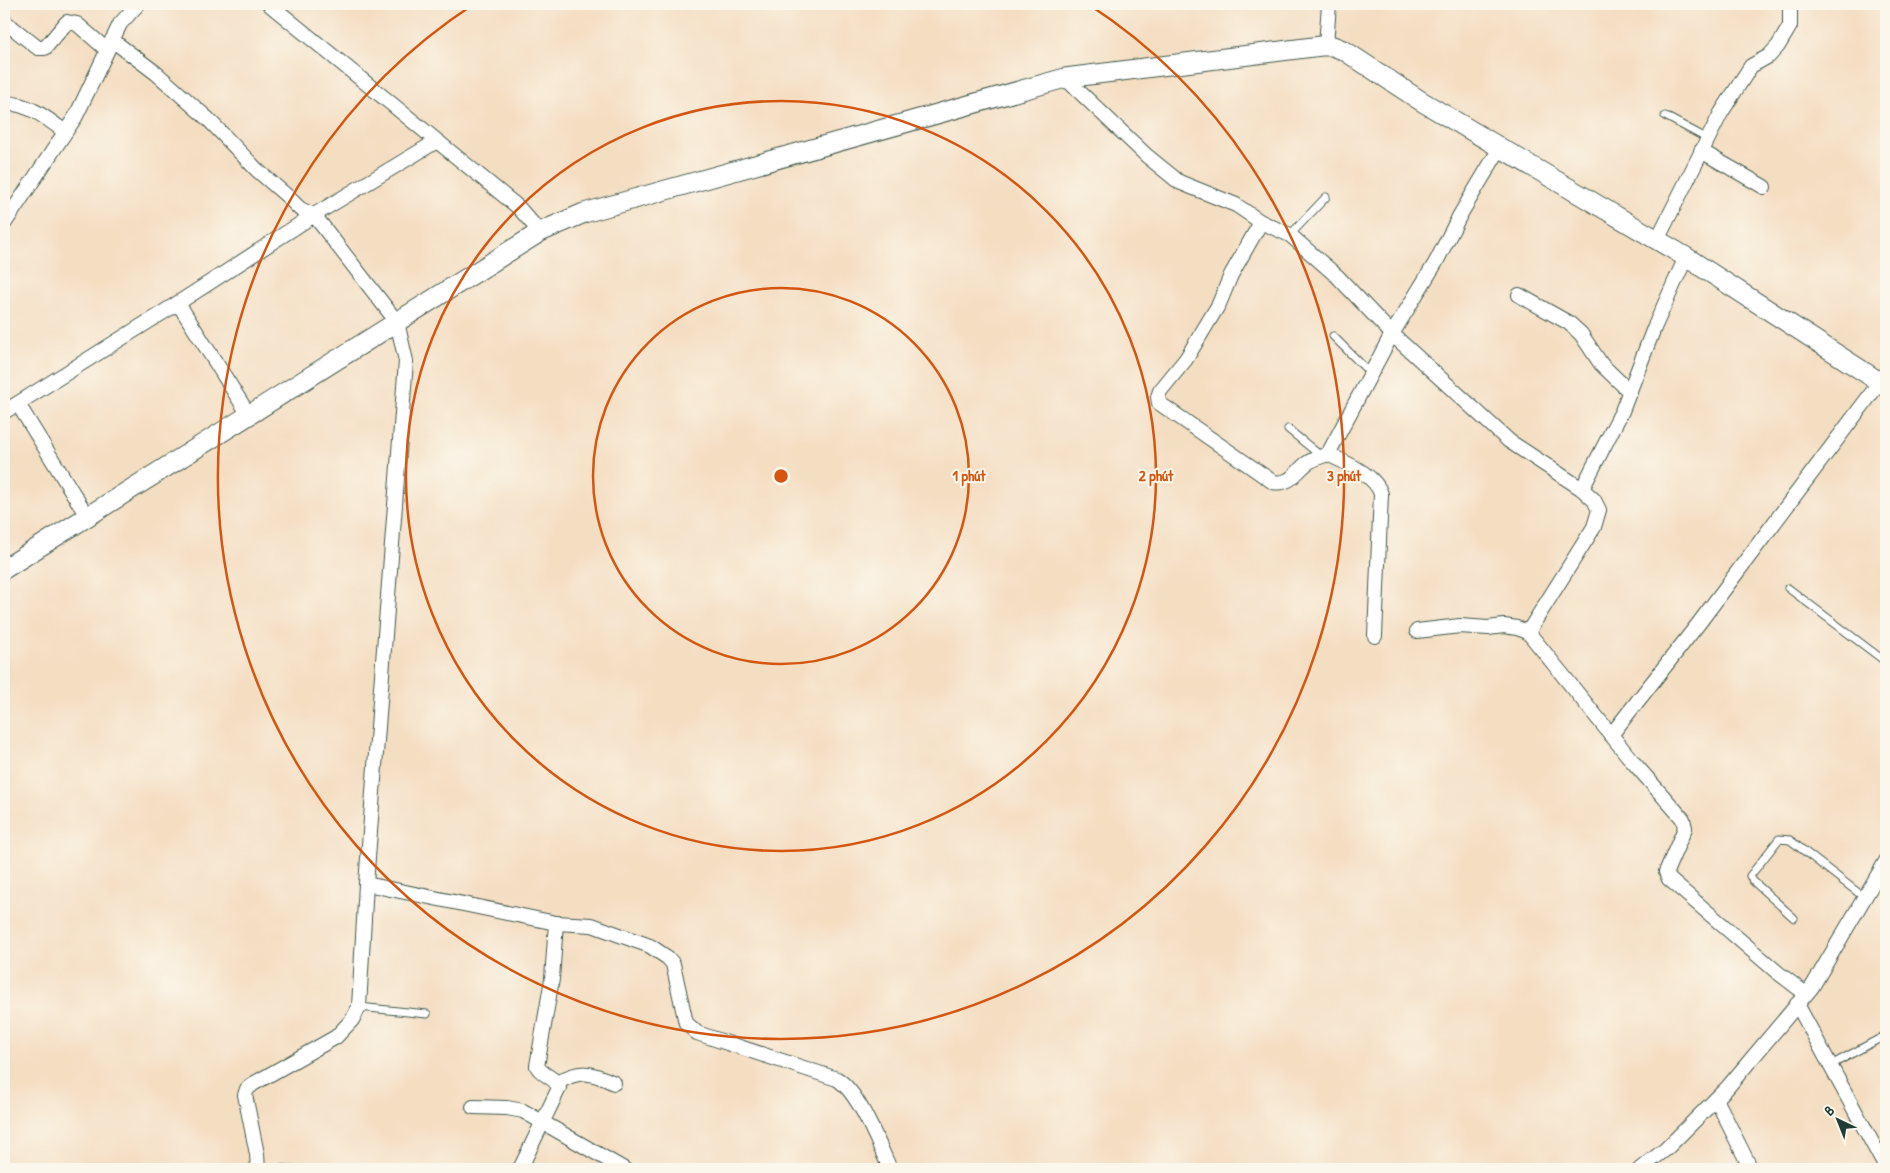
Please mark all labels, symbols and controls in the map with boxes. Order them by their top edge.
text: 1 phút [953,465,986,487]
text: 2 phút [1139,465,1174,487]
text: 3 phút [1327,465,1362,487]
centre of rings [772,467,790,485]
north arrow [1812,1096,1862,1146]
text: B [1820,1101,1838,1119]

